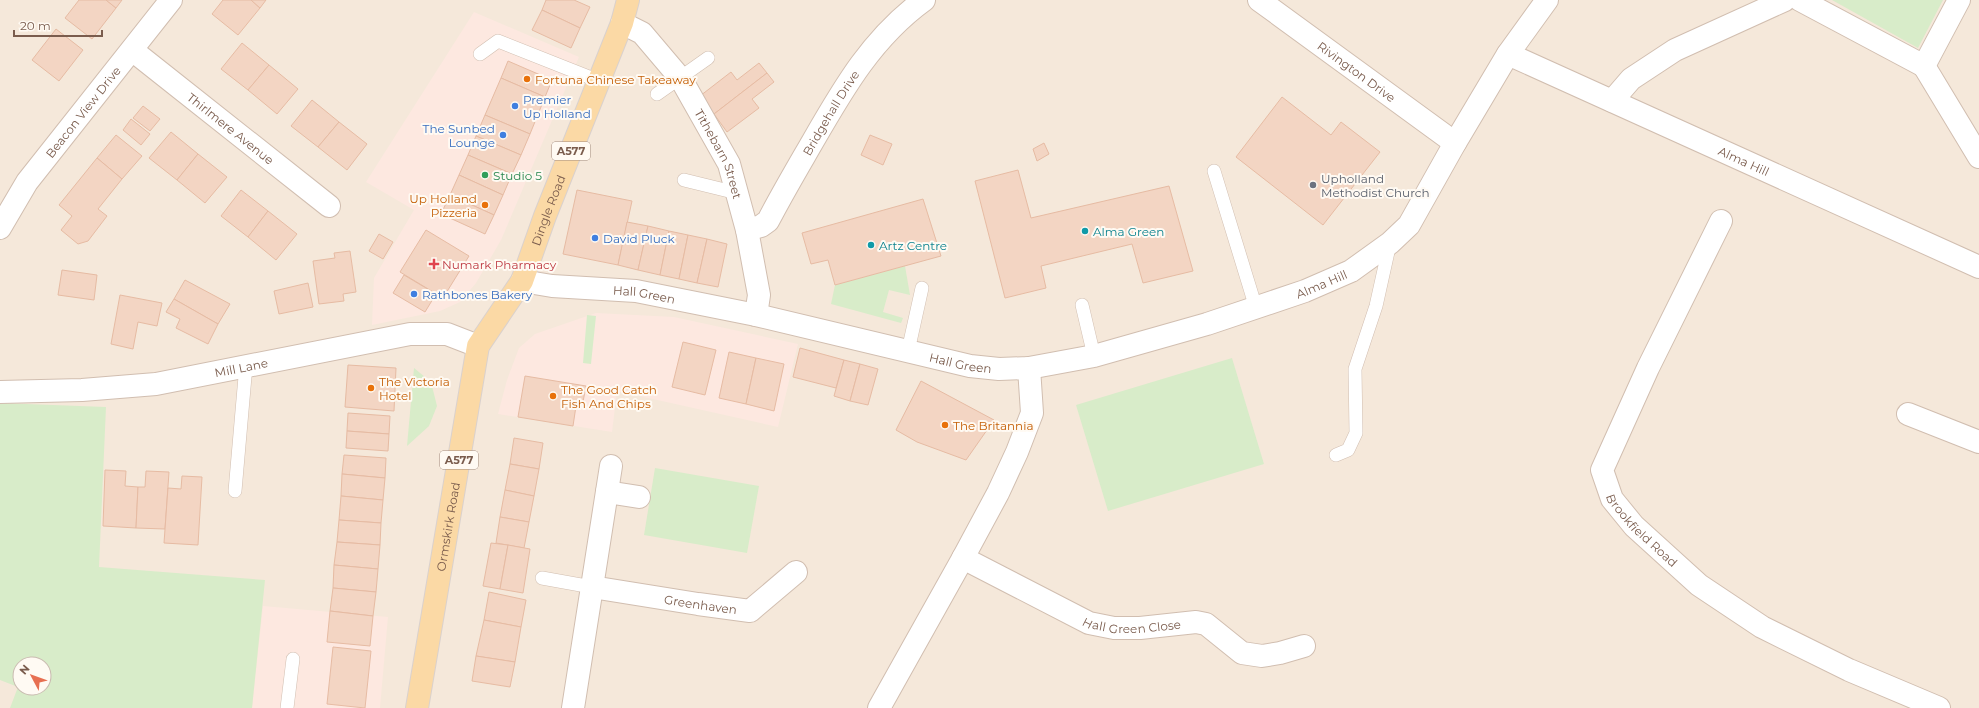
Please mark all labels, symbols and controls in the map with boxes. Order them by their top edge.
scale bar [14,12,102,38]
text: 20 m [20,18,51,33]
street label: Rivington Drive [1315,38,1399,105]
street label: Beacon View Drive [42,63,123,160]
street label: Bridgehall Drive [799,67,862,158]
place label: Fortuna Chinese Takeaway [535,72,696,87]
marker: Fortuna Chinese Takeaway [522,74,532,84]
street label: Thirlmere Avenue [184,89,277,167]
place label: Premier Up Holland [523,92,591,121]
marker: Premier Up Holland [510,101,520,111]
street label: Tithebarn Street [692,106,746,200]
place label: The Sunbed Lounge [423,121,495,150]
marker: The Sunbed Lounge [498,130,508,140]
road number: A577 [552,142,590,160]
street label: Alma Hill [1716,143,1772,179]
place label: Studio 5 [493,168,542,183]
marker: Studio 5 [480,170,490,180]
place label: Upholland Methodist Church [1321,171,1430,200]
street label: Dingle Road [528,173,568,248]
marker: Upholland Methodist Church [1308,180,1318,190]
place label: Up Holland Pizzeria [409,191,477,220]
marker: Up Holland Pizzeria [480,200,490,210]
place label: Alma Green [1093,224,1164,239]
marker: Alma Green [1080,226,1090,236]
place label: David Pluck [603,231,675,246]
marker: David Pluck [590,233,600,243]
place label: Artz Centre [879,238,947,253]
marker: Artz Centre [866,240,876,250]
place label: Numark Pharmacy [442,257,557,272]
marker: Numark Pharmacy [429,259,439,269]
street label: Alma Hill [1294,266,1349,301]
street label: Hall Green [613,282,677,306]
place label: Rathbones Bakery [422,287,533,302]
marker: Rathbones Bakery [409,289,419,299]
street label: Hall Green [928,349,992,376]
street label: Mill Lane [213,355,269,380]
place label: The Victoria Hotel [379,374,450,403]
place label: The Good Catch Fish And Chips [561,382,657,411]
marker: The Victoria Hotel [366,383,376,393]
marker: The Good Catch Fish And Chips [548,391,558,401]
place label: The Britannia [953,418,1034,433]
marker: The Britannia [940,420,950,430]
road number: A577 [440,451,478,469]
street label: Ormskirk Road [433,481,462,572]
street label: Brookfield Road [1603,492,1681,570]
street label: Greenhaven [663,591,738,617]
street label: Hall Green Close [1080,614,1182,636]
north arrow [12,656,52,696]
text: N [16,661,33,677]

